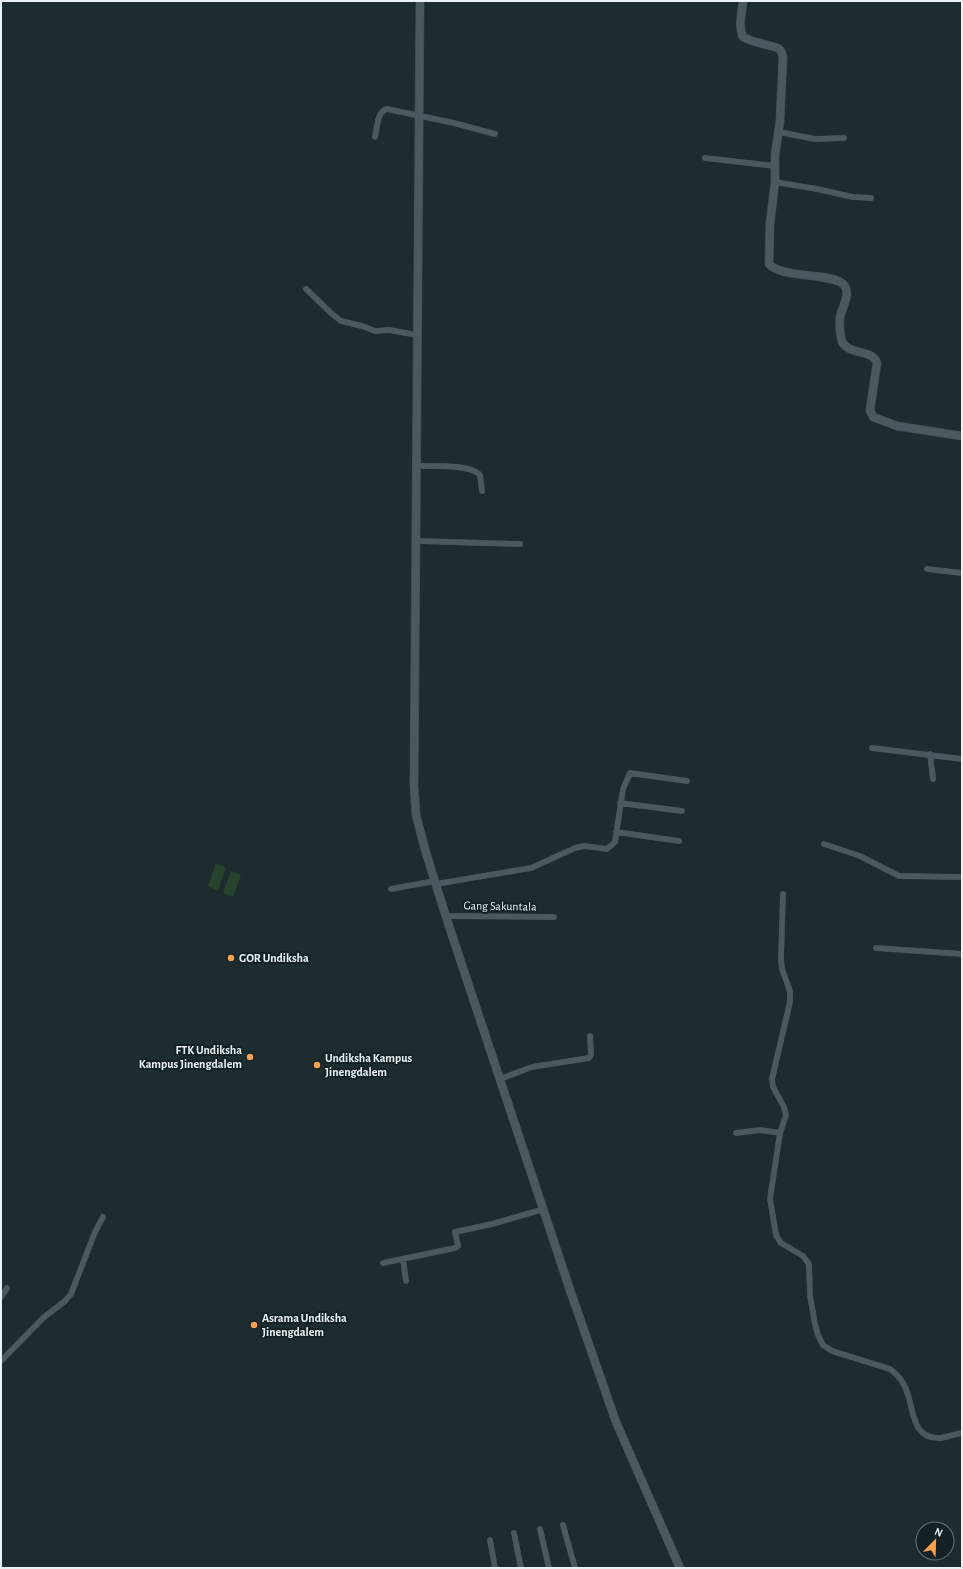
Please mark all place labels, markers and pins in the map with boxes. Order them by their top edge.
place label: GOR Undiksha [239,952,309,964]
marker: GOR Undiksha [226,953,236,963]
place label: FTK Undiksha Kampus Jinengdalem [139,1044,242,1070]
marker: FTK Undiksha Kampus Jinengdalem [245,1052,255,1062]
place label: Undiksha Kampus Jinengdalem [325,1052,413,1078]
marker: Undiksha Kampus Jinengdalem [312,1060,322,1070]
place label: Asrama Undiksha Jinengdalem [262,1312,347,1338]
marker: Asrama Undiksha Jinengdalem [249,1320,259,1330]

